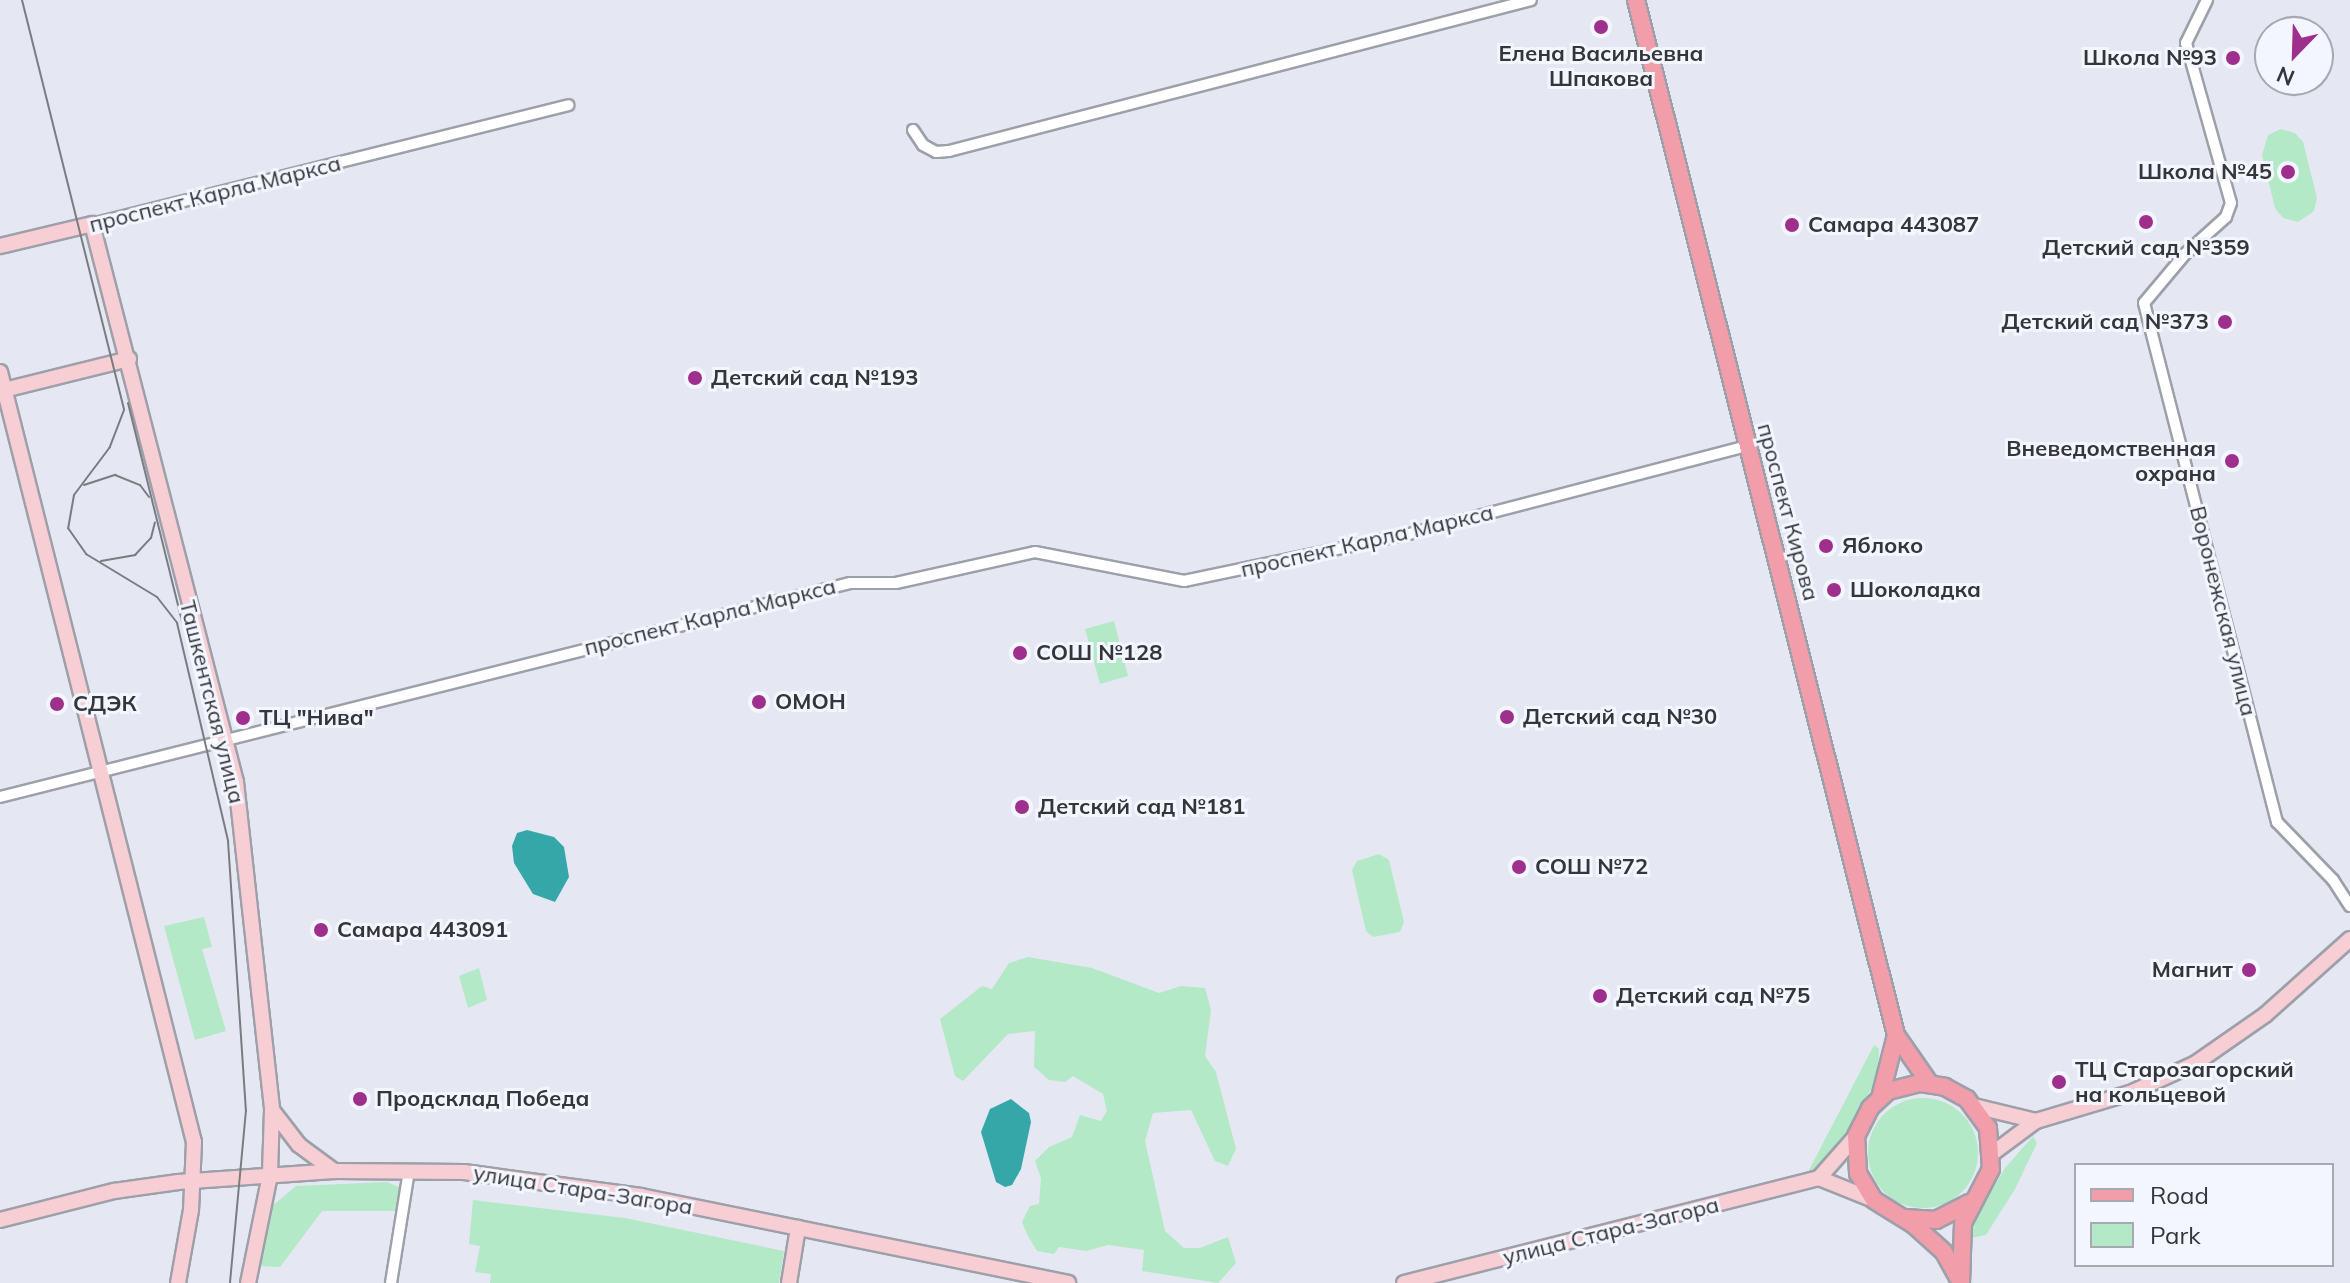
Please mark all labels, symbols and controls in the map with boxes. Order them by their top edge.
north arrow [2254,16,2334,96]
marker: Елена Васильевна Шпакова [1592,18,1610,36]
place label: Елена Васильевна Шпакова [1499,40,1703,92]
place label: Школа №93 [2083,45,2217,71]
marker: Школа №93 [2224,49,2242,67]
text: N [2272,60,2299,92]
street label: проспект Карла Маркса [86,150,344,238]
place label: Школа №45 [2138,159,2272,185]
marker: Школа №45 [2279,163,2297,181]
place label: Самара 443087 [1808,212,1979,238]
marker: Детский сад №359 [2137,213,2155,231]
marker: Самара 443087 [1783,216,1801,234]
place label: Детский сад №359 [2042,235,2250,261]
place label: Детский сад №373 [2002,309,2209,335]
marker: Детский сад №373 [2216,313,2234,331]
place label: Детский сад №193 [711,365,918,391]
marker: Детский сад №193 [686,369,704,387]
street label: проспект Кирова [1752,420,1824,604]
place label: Вневедомственная охрана [2006,435,2216,486]
marker: Вневедомственная охрана [2223,452,2241,470]
street label: проспект Карла Маркса [1238,499,1496,583]
street label: Воронежская улица [2184,503,2262,719]
place label: Яблоко [1842,533,1923,559]
marker: Яблоко [1817,537,1835,555]
street label: проспект Карла Маркса [581,573,839,661]
place label: Шоколадка [1850,577,1981,603]
marker: Шоколадка [1825,581,1843,599]
street label: Ташкентская улица [174,598,250,806]
place label: СОШ №128 [1036,640,1162,666]
marker: СОШ №128 [1011,644,1029,662]
place label: ОМОН [775,689,846,715]
place label: СДЭК [73,691,137,717]
marker: ОМОН [750,693,768,711]
marker: СДЭК [48,695,66,713]
place label: Детский сад №30 [1523,704,1717,730]
place label: ТЦ "Нива" [259,705,374,731]
marker: Детский сад №30 [1498,708,1516,726]
marker: ТЦ "Нива" [234,709,252,727]
place label: Детский сад №181 [1038,794,1245,820]
marker: Детский сад №181 [1013,798,1031,816]
place label: СОШ №72 [1535,854,1648,880]
marker: СОШ №72 [1510,858,1528,876]
place label: Самара 443091 [337,917,508,943]
marker: Самара 443091 [312,921,330,939]
place label: Магнит [2152,957,2233,983]
marker: Магнит [2240,961,2258,979]
place label: Детский сад №75 [1616,983,1810,1009]
marker: Детский сад №75 [1591,987,1609,1005]
place label: ТЦ Старозагорский на кольцевой [2075,1056,2294,1108]
marker: ТЦ Старозагорский на кольцевой [2050,1073,2068,1091]
place label: Продсклад Победа [376,1086,589,1112]
marker: Продсклад Победа [351,1090,369,1108]
street label: улица Стара-Загора [471,1160,695,1220]
legend [2074,1163,2334,1267]
text: Road [2150,1180,2209,1210]
street label: улица Стара-Загора [1500,1191,1722,1271]
text: Park [2150,1220,2201,1250]

